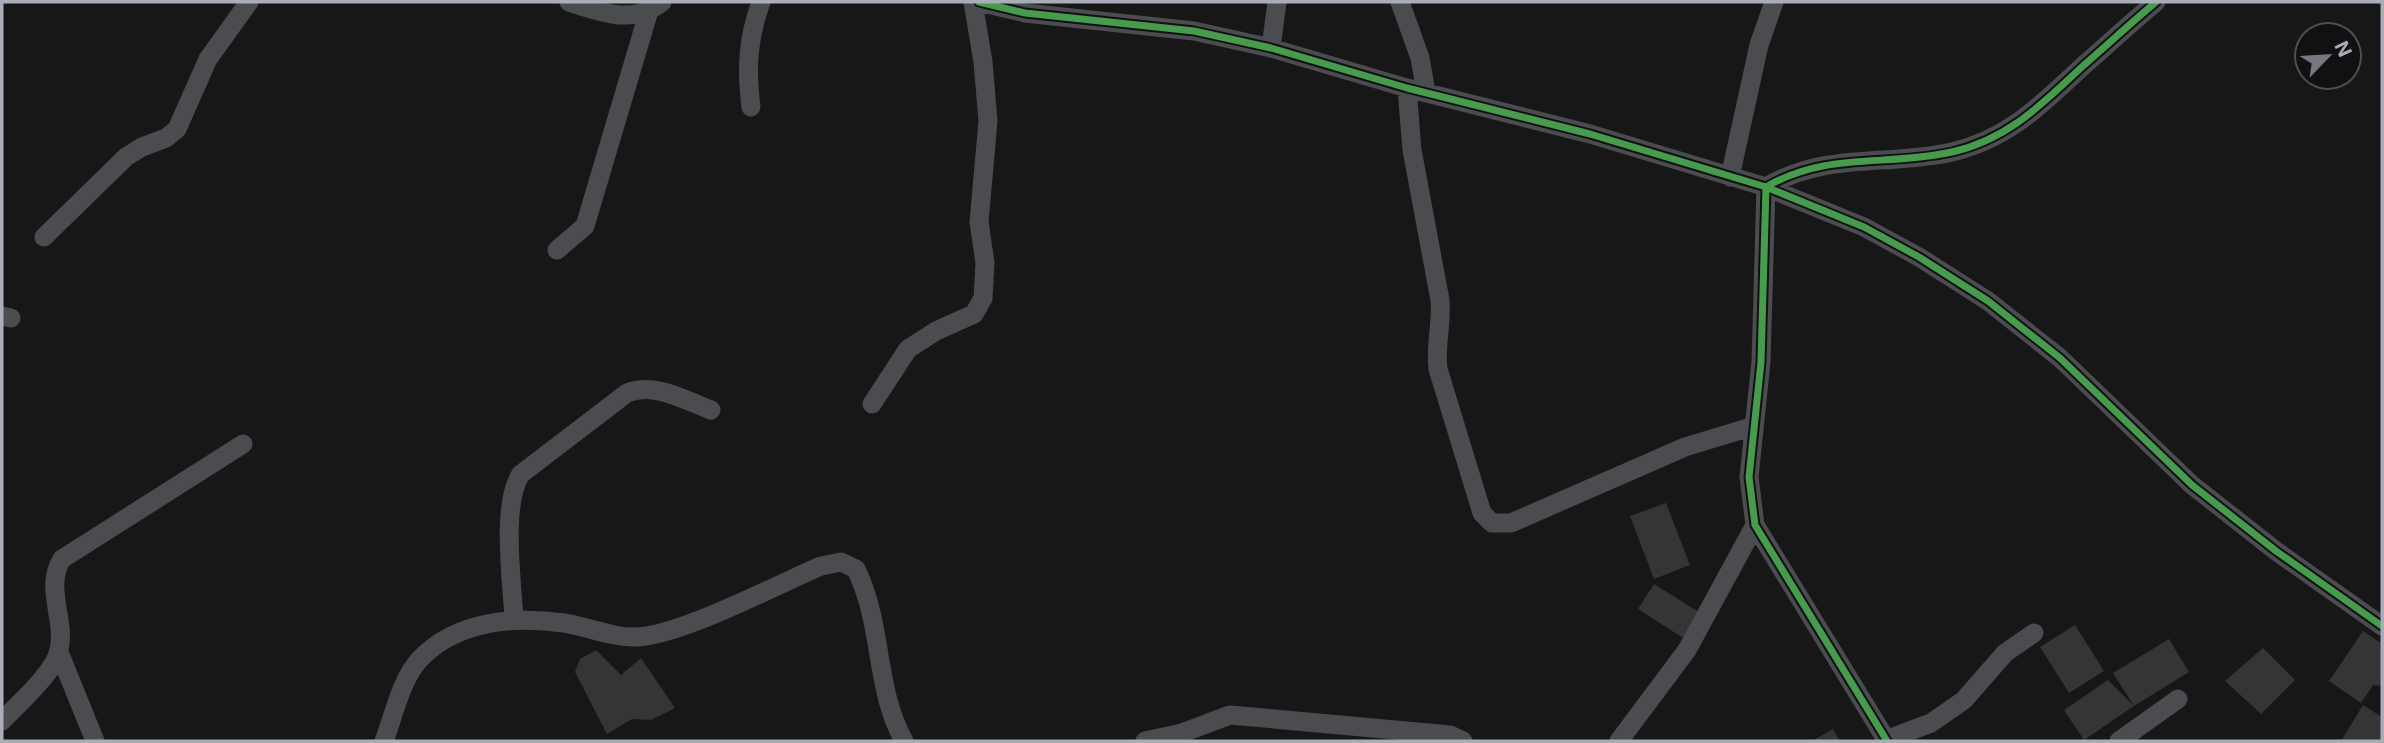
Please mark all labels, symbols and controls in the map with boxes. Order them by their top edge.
north arrow [2293,21,2363,91]
text: N [2329,38,2356,60]

